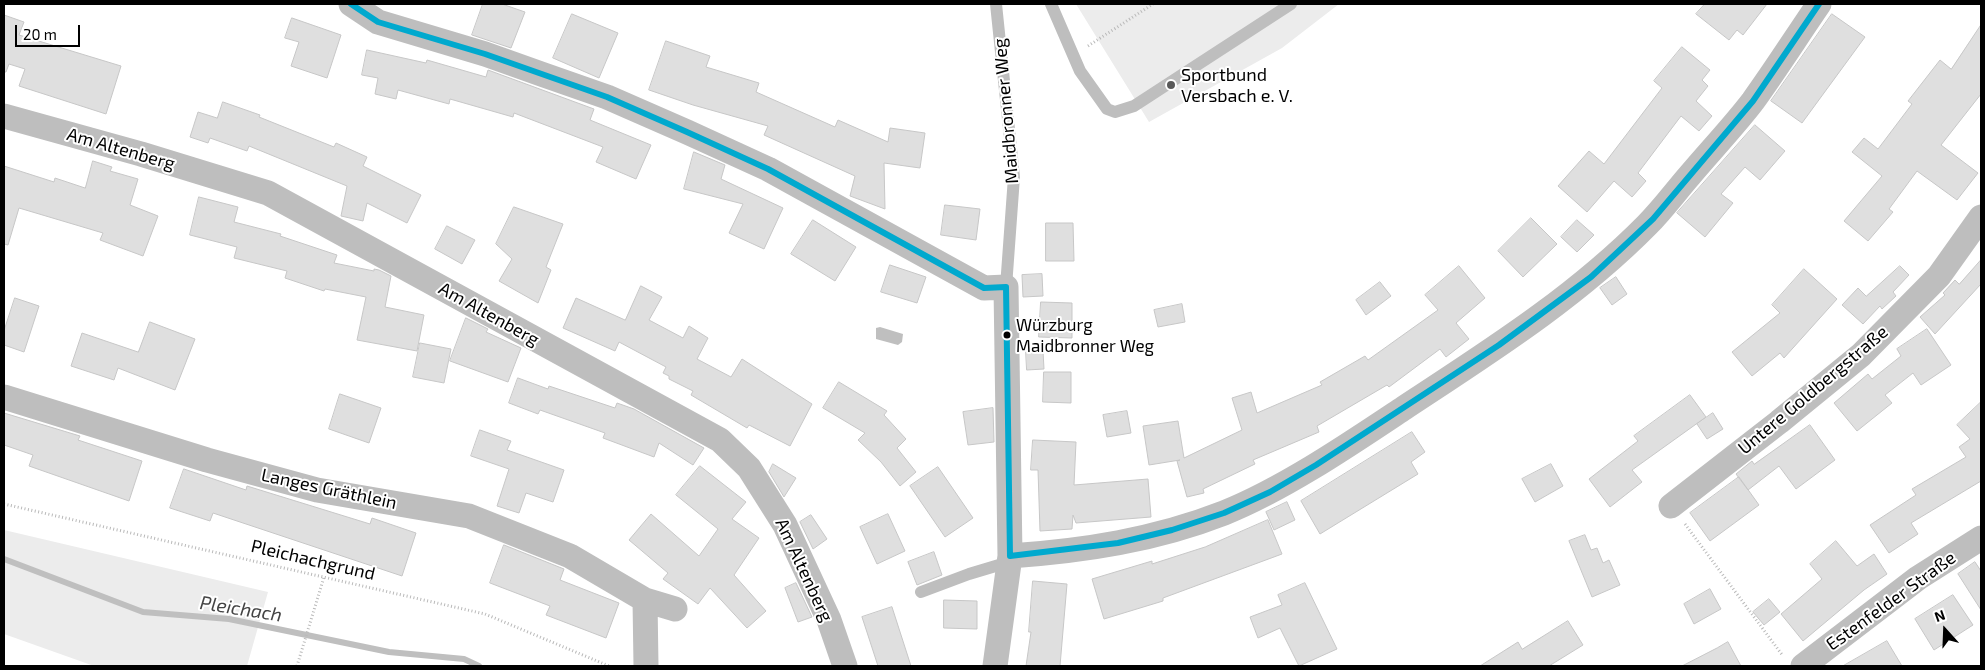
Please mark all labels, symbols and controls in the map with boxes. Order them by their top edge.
scale bar [18,15,82,47]
text: 20 m [23,25,57,43]
street label: Maidbronner Weg [989,37,1023,185]
place label: Sportbund Versbach e. V. [1181,64,1293,106]
marker: Sportbund Versbach e. V. [1165,79,1177,91]
street label: Am Altenberg [64,123,178,175]
street label: Am Altenberg [435,278,543,350]
place label: Würzburg Maidbronner Weg [1016,315,1154,355]
street label: Untere Goldbergstraße [1734,321,1892,459]
marker: Würzburg Maidbronner Weg [1002,330,1012,340]
street label: Langes Gräthlein [259,464,399,514]
street label: Am Altenberg [771,515,837,625]
street label: Pleichachgrund [249,535,377,585]
street label: Estenfelder Straße [1822,547,1960,655]
water label: Pleichach [198,591,284,627]
north arrow [1920,605,1970,655]
text: N [1932,606,1947,625]

